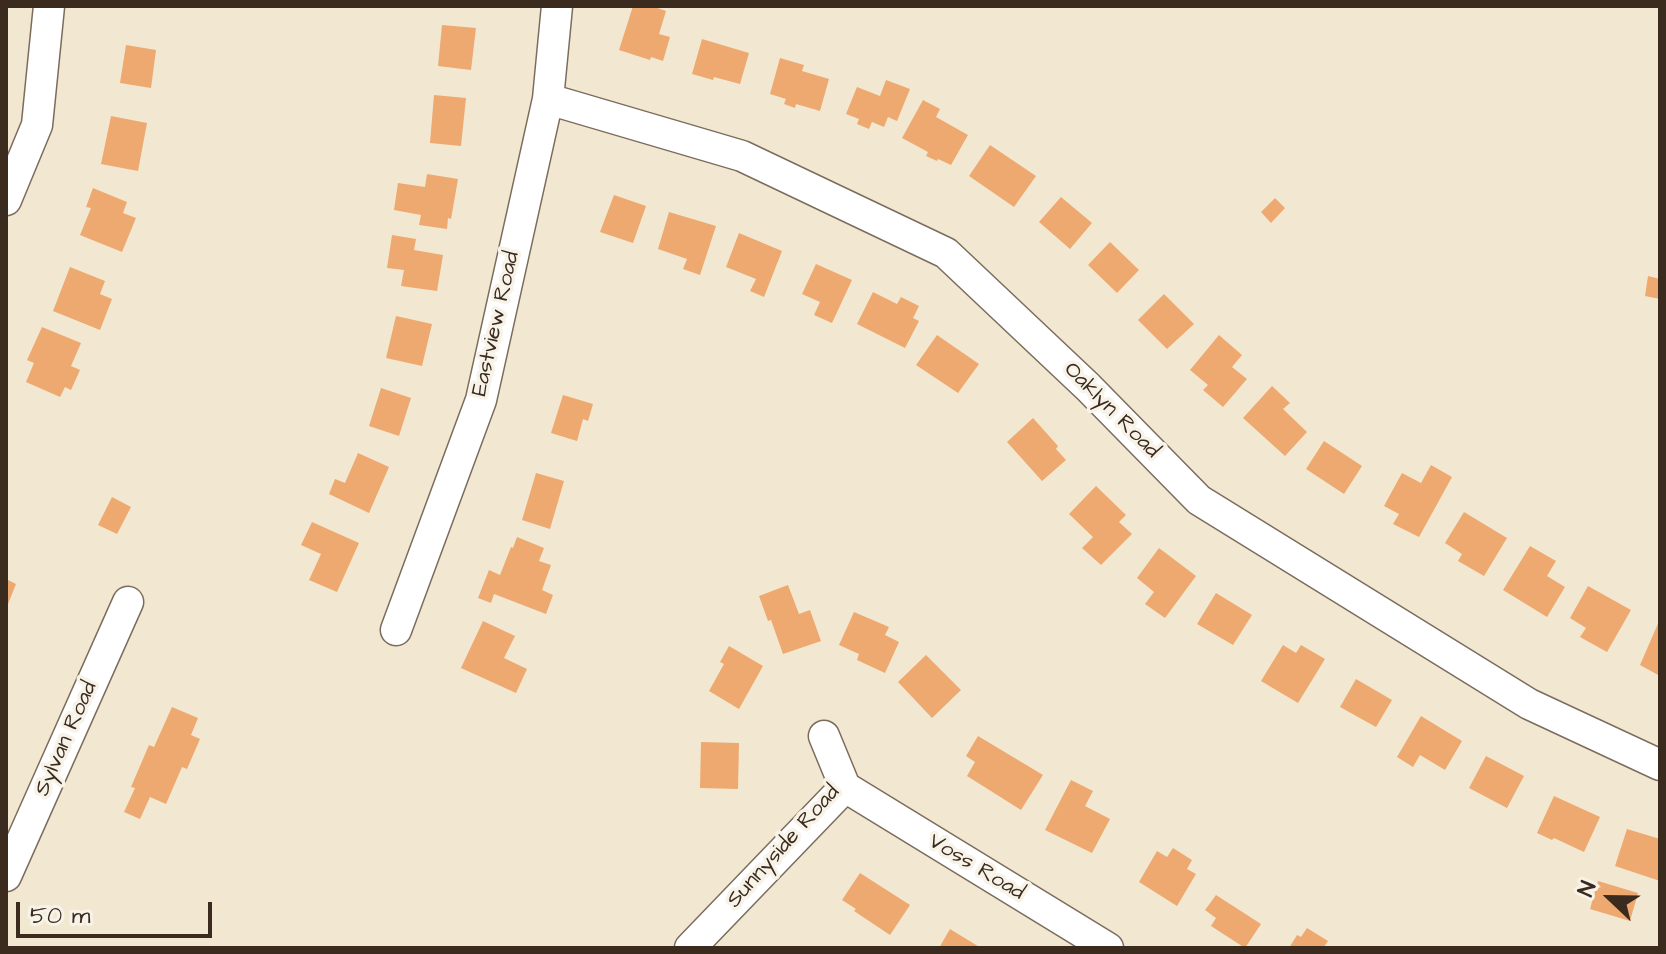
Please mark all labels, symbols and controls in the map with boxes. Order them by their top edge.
street label: Eastview Road [468,249,526,399]
street label: Oaklyn Road [1057,357,1165,465]
street label: Sylvan Road [30,678,104,800]
street label: Sunnyside Road [722,780,846,914]
street label: Voss Road [923,829,1029,907]
north arrow [1570,858,1650,938]
text: N [1570,877,1604,901]
scale bar [20,886,216,936]
text: 50 m [30,899,90,933]

